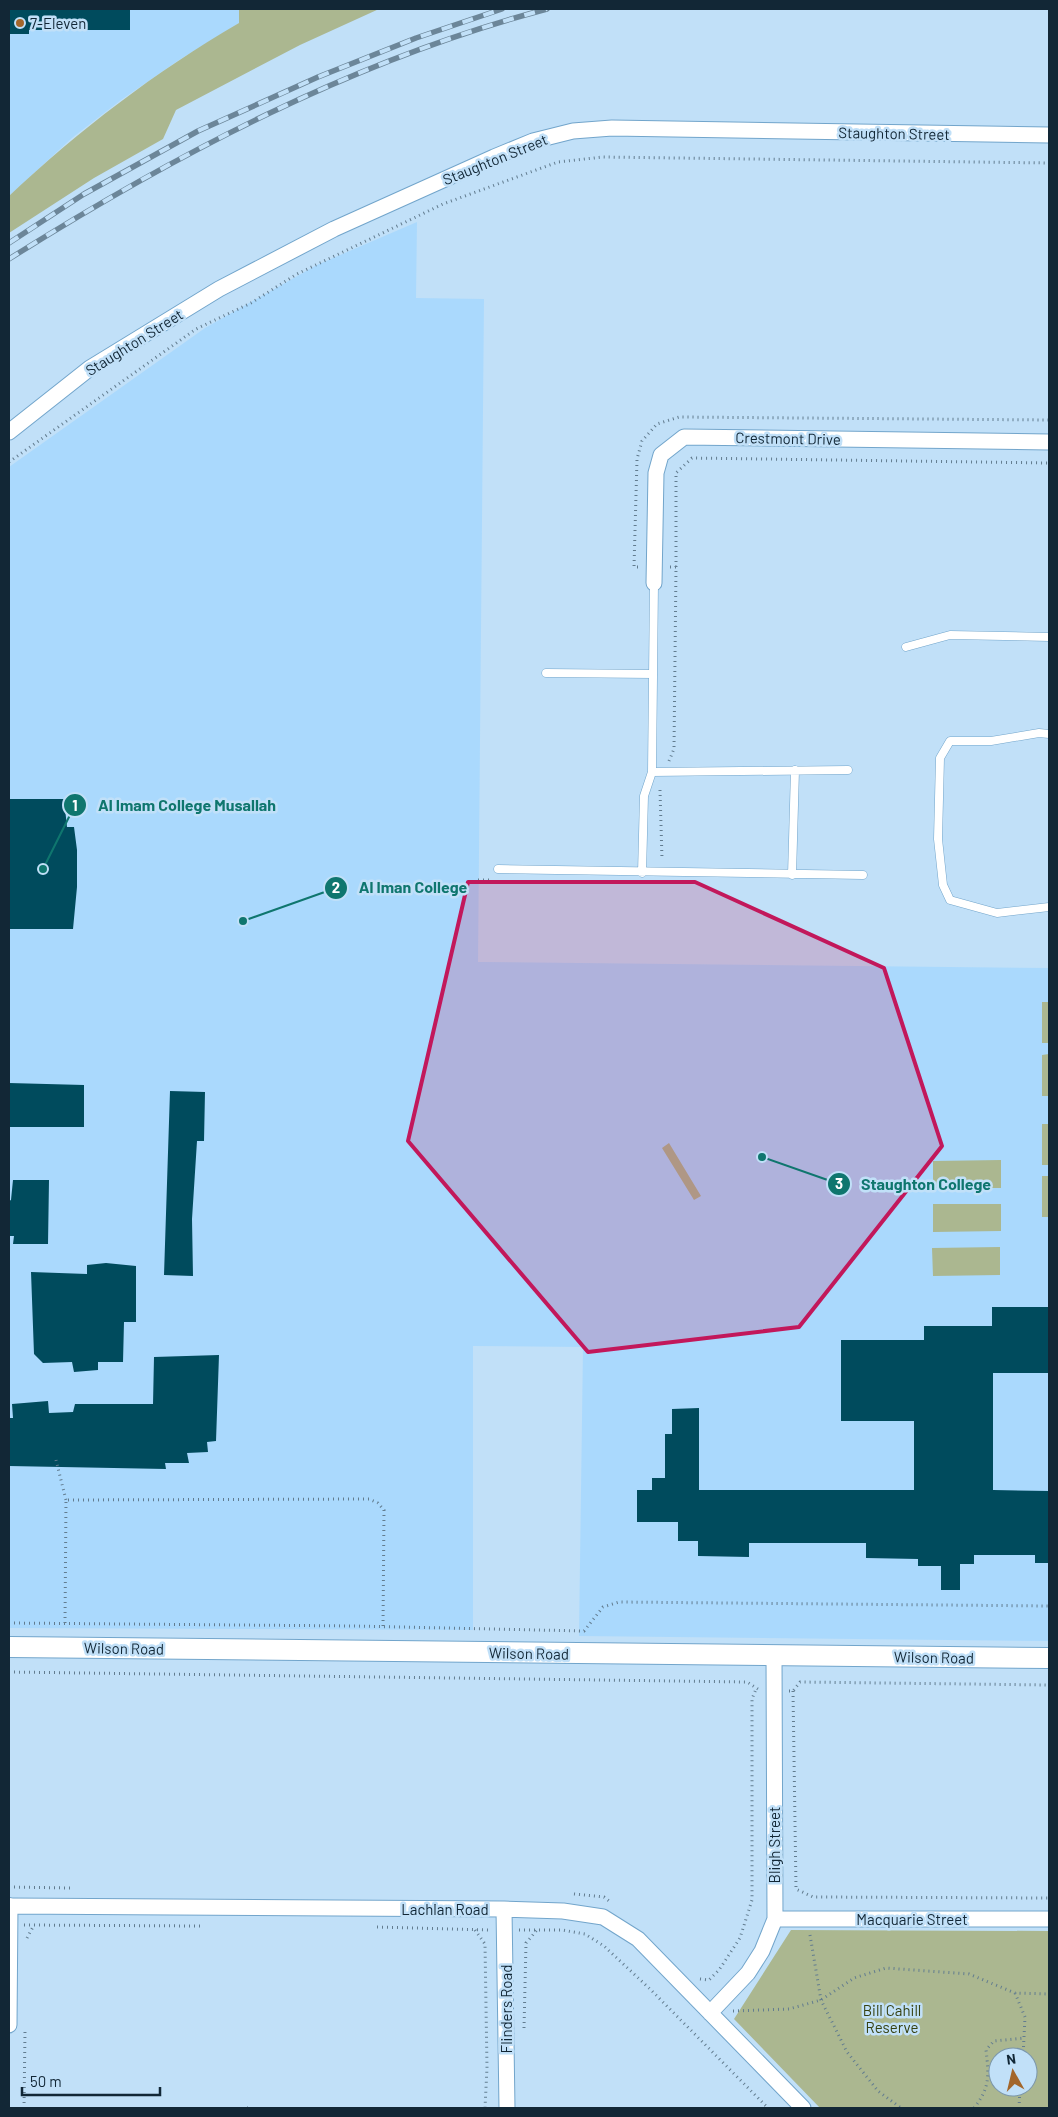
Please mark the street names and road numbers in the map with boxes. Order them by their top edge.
street label: Staughton Street [838,123,950,143]
street label: Staughton Street [440,130,550,188]
street label: Staughton Street [82,305,186,379]
street label: Crestmont Drive [735,428,841,448]
street label: Wilson Road [84,1638,164,1658]
street label: Wilson Road [489,1643,569,1663]
street label: Wilson Road [894,1647,974,1667]
street label: Bligh Street [765,1807,783,1883]
street label: Lachlan Road [401,1900,489,1918]
street label: Macquarie Street [856,1910,968,1928]
street label: Flinders Road [497,1965,515,2053]

